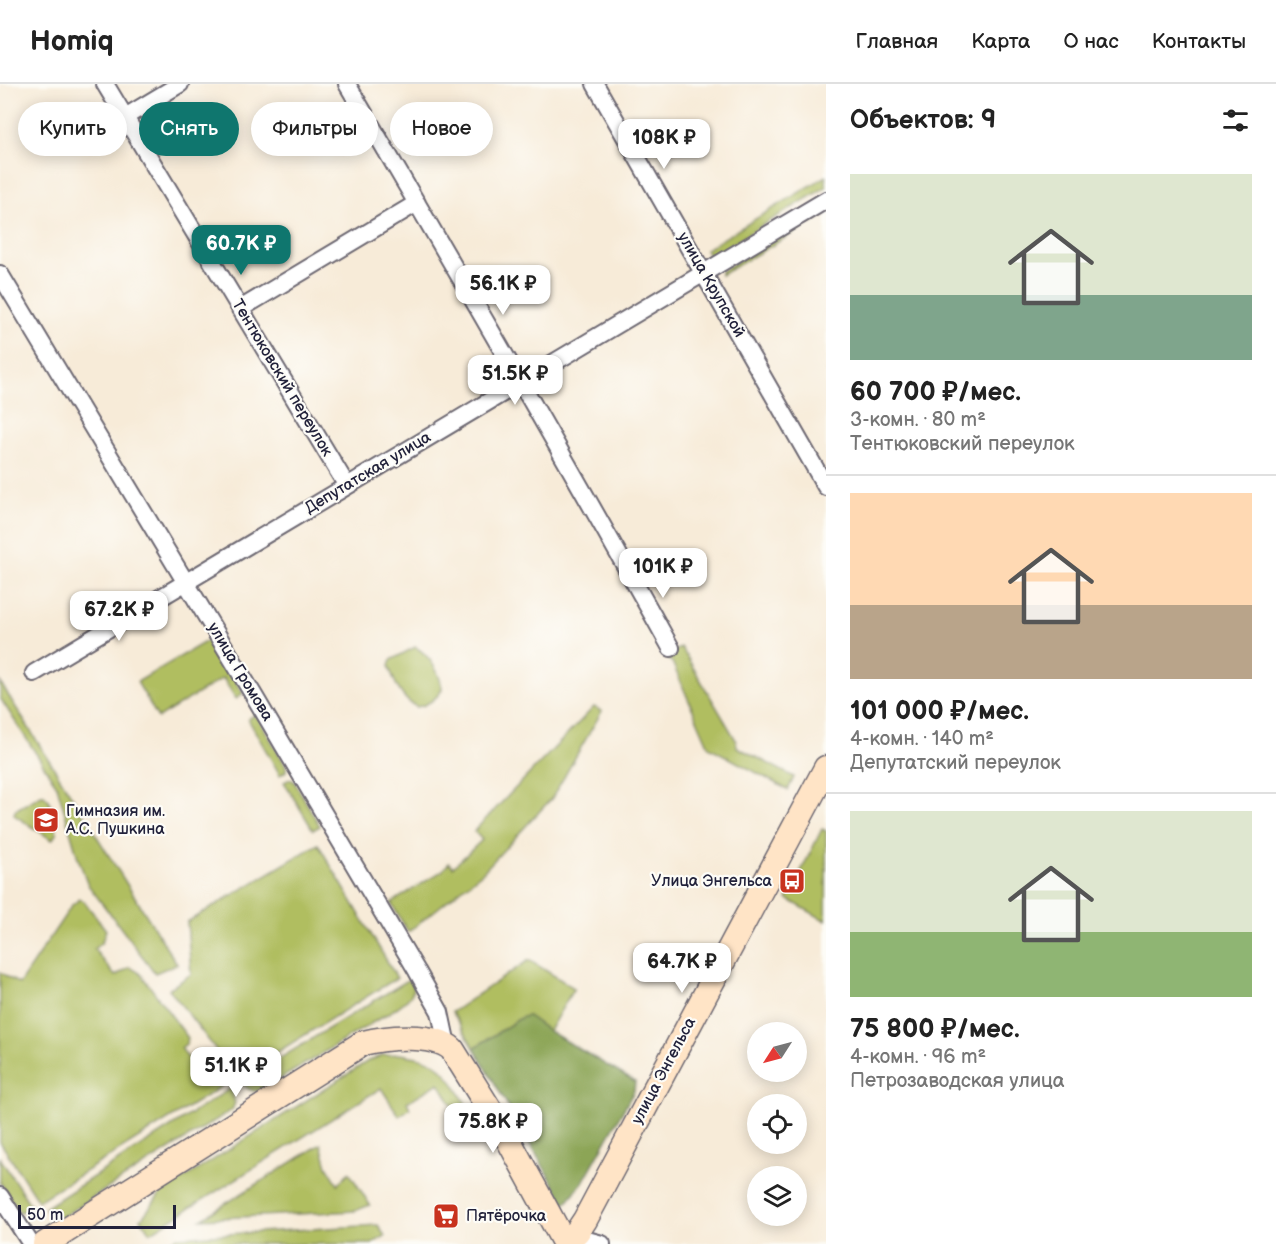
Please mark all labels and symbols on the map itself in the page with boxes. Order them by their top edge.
pin: 108K ₽ [615,119,713,170]
pin: 60.7K ₽ [186,225,296,276]
street label: улица Крупской [673,229,749,341]
pin: 56.1K ₽ [448,265,558,316]
street label: Тентюковский переулок [228,296,337,460]
pin: 51.5K ₽ [460,355,570,406]
street label: Депутатская улица [302,428,435,518]
pin: 101K ₽ [614,548,712,599]
pin: 67.2K ₽ [64,591,174,642]
street label: улица Громова [203,619,277,725]
place label: Гимназия им. А.С. Пушкина [65,802,165,839]
school or university icon: Гимназия им. А.С. Пушкина [31,805,61,835]
bus stop icon: Улица Энгельса [777,866,807,896]
place label: Улица Энгельса [651,872,773,891]
pin: 64.7K ₽ [627,943,737,994]
street label: улица Энгельса [628,1014,700,1128]
north arrow [747,1022,807,1082]
pin: 51.1K ₽ [181,1047,291,1098]
pin: 75.8K ₽ [438,1103,548,1154]
supermarket icon: Пятёрочка [431,1201,461,1231]
scale bar [18,1202,176,1230]
place label: Пятёрочка [466,1207,547,1226]

